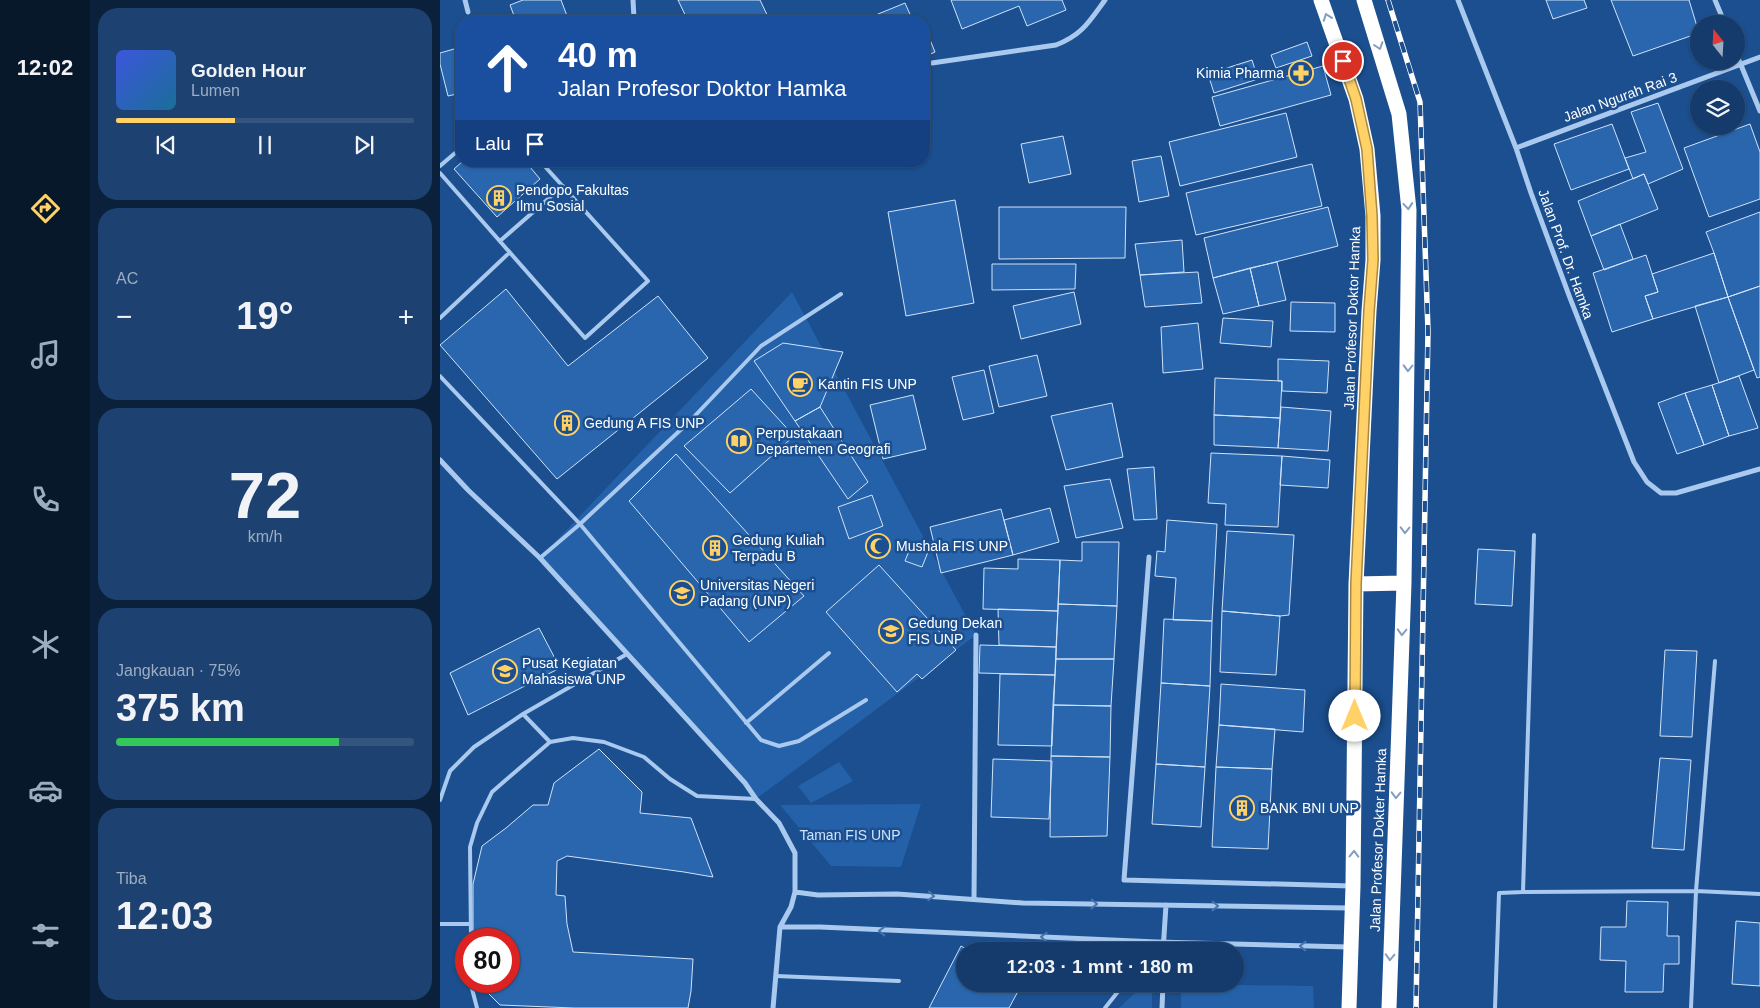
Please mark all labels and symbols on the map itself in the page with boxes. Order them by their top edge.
one-way arrow [1323,13,1333,22]
north arrow [1690,15,1745,70]
pin [1322,40,1364,82]
one-way arrow [1373,42,1383,50]
pharmacy icon: Kimia Pharma [1288,60,1314,86]
place label: Kimia Pharma [1196,65,1284,81]
street label: Jalan Ngurah Rai 3 [1561,69,1679,125]
place label: Pendopo Fakultas Ilmu Sosial [516,182,629,214]
building icon: Pendopo Fakultas Ilmu Sosial [486,185,512,211]
street label: Jalan Prof. Dr. Hamka [1535,187,1597,321]
one-way arrow [1403,202,1414,210]
street label: Jalan Profesor Doktor Hamka [1341,226,1363,410]
one-way arrow [1403,364,1413,372]
cafe icon: Kantin FIS UNP [787,371,813,397]
place label: Kantin FIS UNP [818,376,917,392]
building icon: Gedung A FIS UNP [554,410,580,436]
place label: Gedung A FIS UNP [584,415,705,431]
place label: Perpustakaan Departemen Geografi [756,425,891,457]
library icon: Perpustakaan Departemen Geografi [726,428,752,454]
one-way arrow [1400,527,1410,535]
place label: Gedung Kuliah Terpadu B [732,532,825,564]
mosque icon: Mushala FIS UNP [865,533,891,559]
building icon: Gedung Kuliah Terpadu B [702,535,728,561]
place label: Mushala FIS UNP [896,538,1008,554]
place label: Universitas Negeri Padang (UNP) [700,577,814,609]
school or university icon: Universitas Negeri Padang (UNP) [669,580,695,606]
place label: Gedung Dekan FIS UNP [908,615,1002,647]
school or university icon: Gedung Dekan FIS UNP [878,618,904,644]
one-way arrow [1397,628,1408,636]
place label: Pusat Kegiatan Mahasiswa UNP [522,655,625,687]
school or university icon: Pusat Kegiatan Mahasiswa UNP [492,658,518,684]
position arrow [1328,689,1380,741]
street label: Jalan Profesor Dokter Hamka [1367,748,1389,932]
one-way arrow [1391,791,1402,799]
building icon: BANK BNI UNP [1229,795,1255,821]
place label: BANK BNI UNP [1260,800,1359,816]
park label: Taman FIS UNP [799,827,901,843]
one-way arrow [1349,850,1359,858]
one-way arrow [928,890,936,901]
one-way arrow [1090,899,1098,909]
one-way arrow [1212,901,1219,911]
one-way arrow [877,926,885,936]
speed limit sign: 80 [455,928,520,993]
one-way arrow [1040,932,1048,942]
one-way arrow [1299,941,1306,951]
one-way arrow [1385,953,1396,961]

